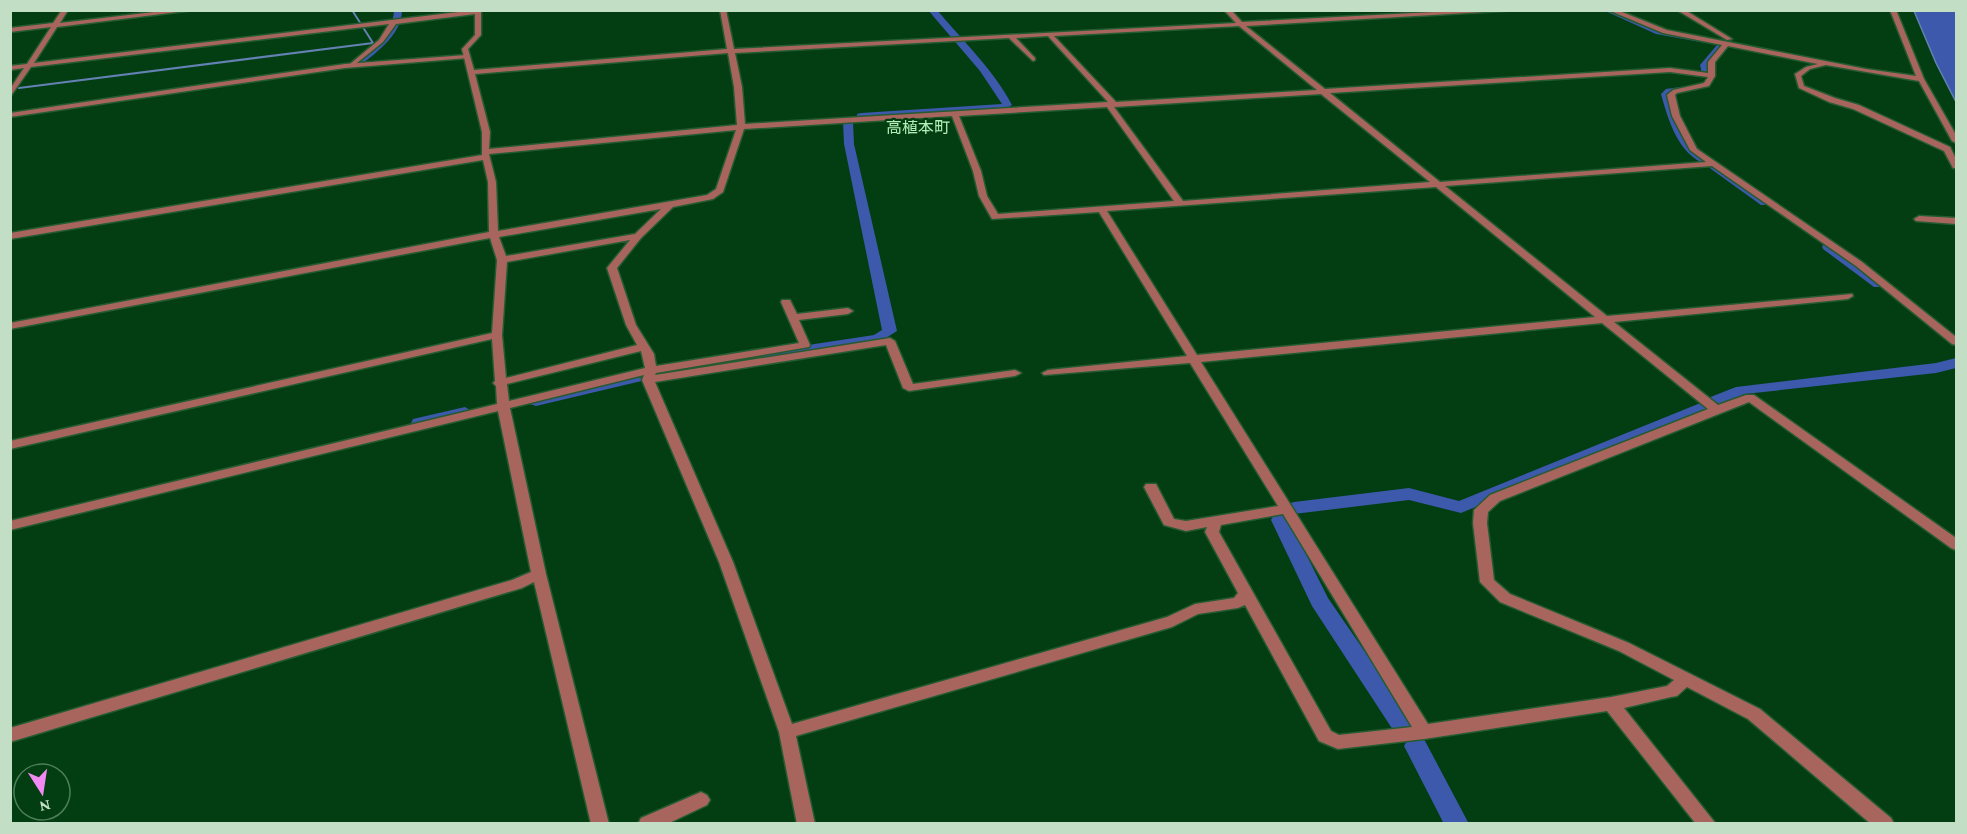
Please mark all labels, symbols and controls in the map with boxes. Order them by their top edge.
district label: 高植本町 [886,119,950,136]
north arrow [12,762,72,822]
text: N [38,797,52,816]

